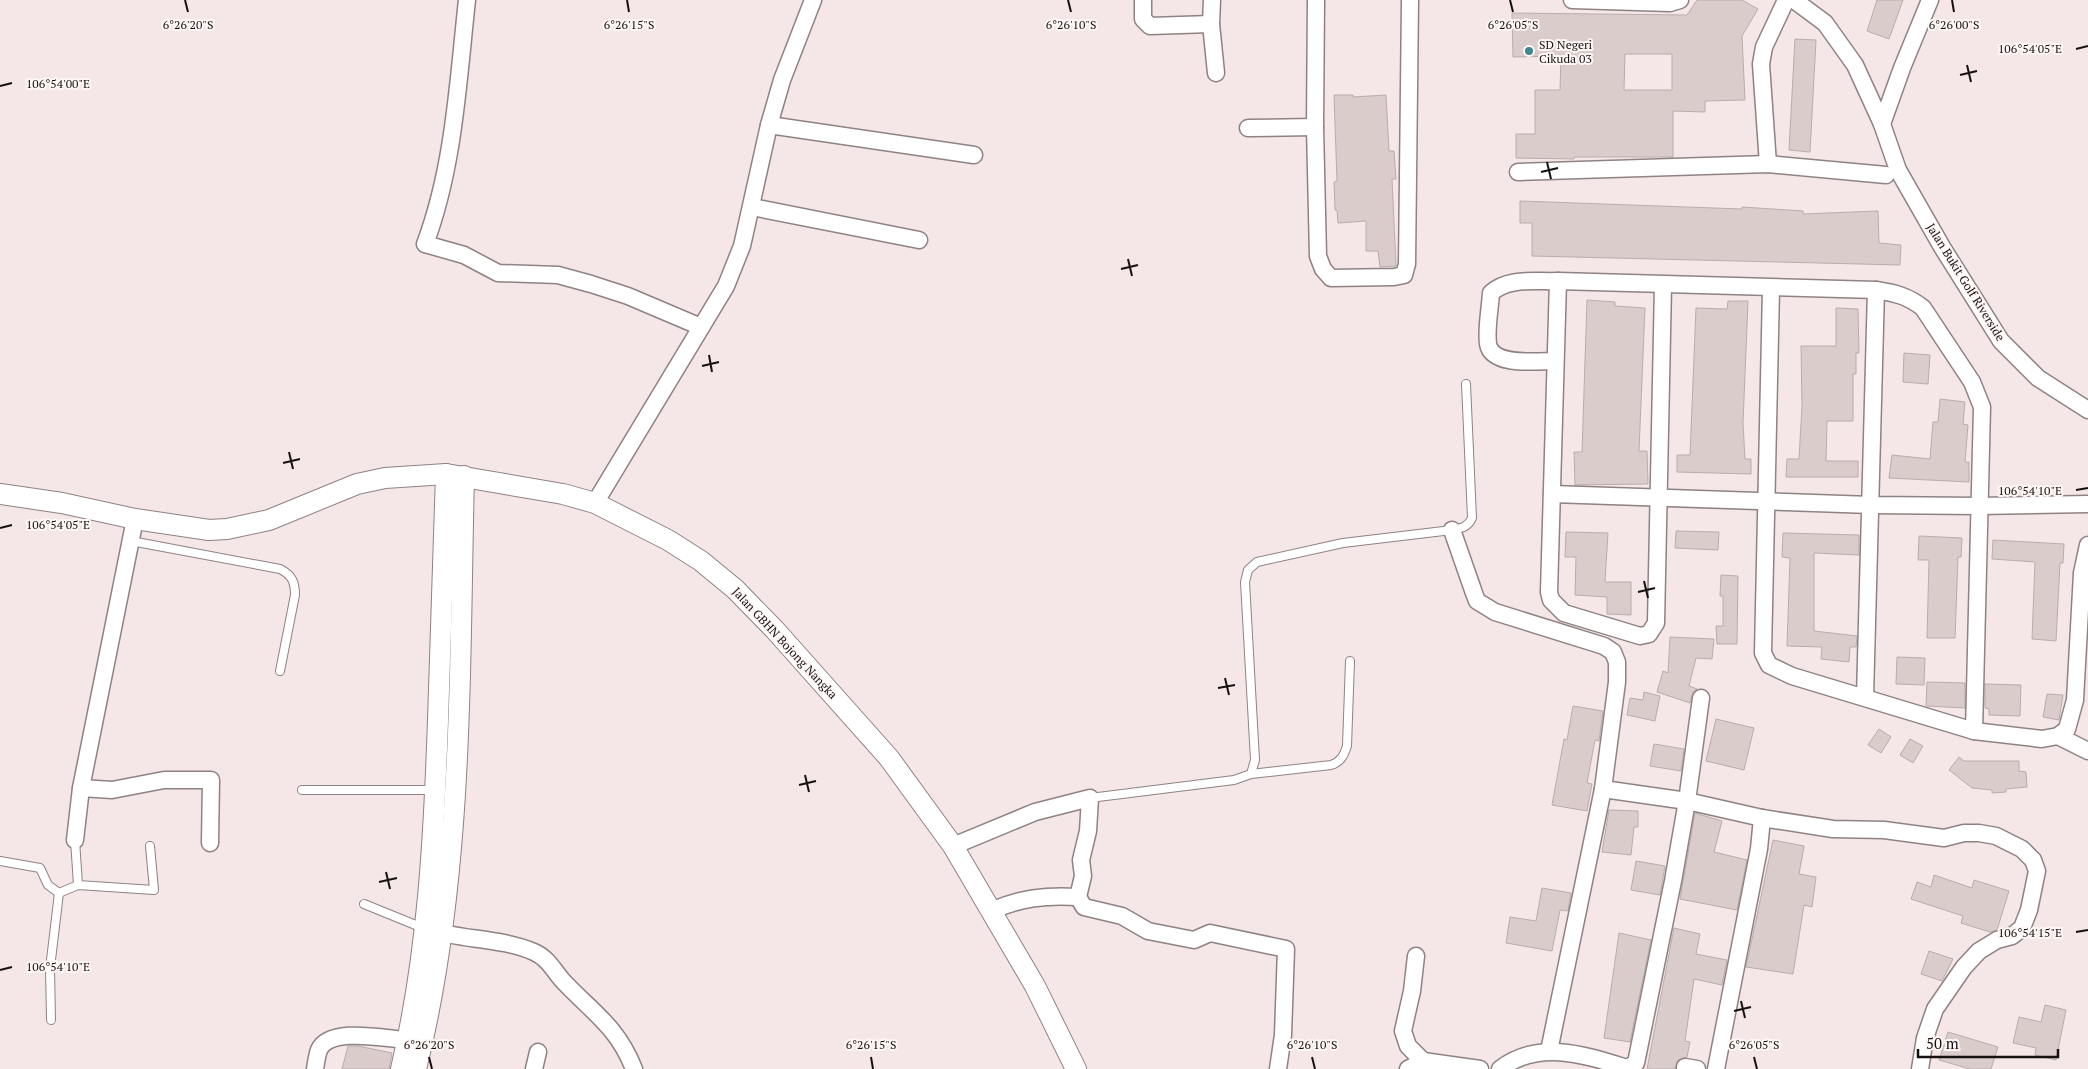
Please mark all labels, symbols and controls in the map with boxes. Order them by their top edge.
text: 6°26'20"S [163,17,213,32]
text: 6°26'15"S [604,17,654,32]
text: 6°26'10"S [1046,17,1096,32]
text: 6°26'05"S [1488,17,1538,32]
text: 6°26'00"S [1929,17,1979,32]
place label: SD Negeri Cikuda 03 [1539,37,1593,66]
text: 106°54'05"E [1998,41,2062,56]
marker: SD Negeri Cikuda 03 [1523,45,1535,57]
text: 106°54'00"E [26,76,90,91]
street label: Jalan Bukit Golf Riverside [1924,220,2008,344]
text: 106°54'10"E [1998,483,2062,498]
text: 106°54'05"E [26,517,90,532]
street label: Jalan GBHN Bojong Nangka [729,584,841,702]
text: 106°54'15"E [1998,925,2062,940]
text: 106°54'10"E [26,959,90,974]
scale bar [1918,1026,2058,1058]
text: 50 m [1926,1033,1959,1053]
text: 6°26'20"S [404,1037,454,1052]
text: 6°26'15"S [846,1037,896,1052]
text: 6°26'10"S [1287,1037,1337,1052]
text: 6°26'05"S [1729,1037,1779,1052]

